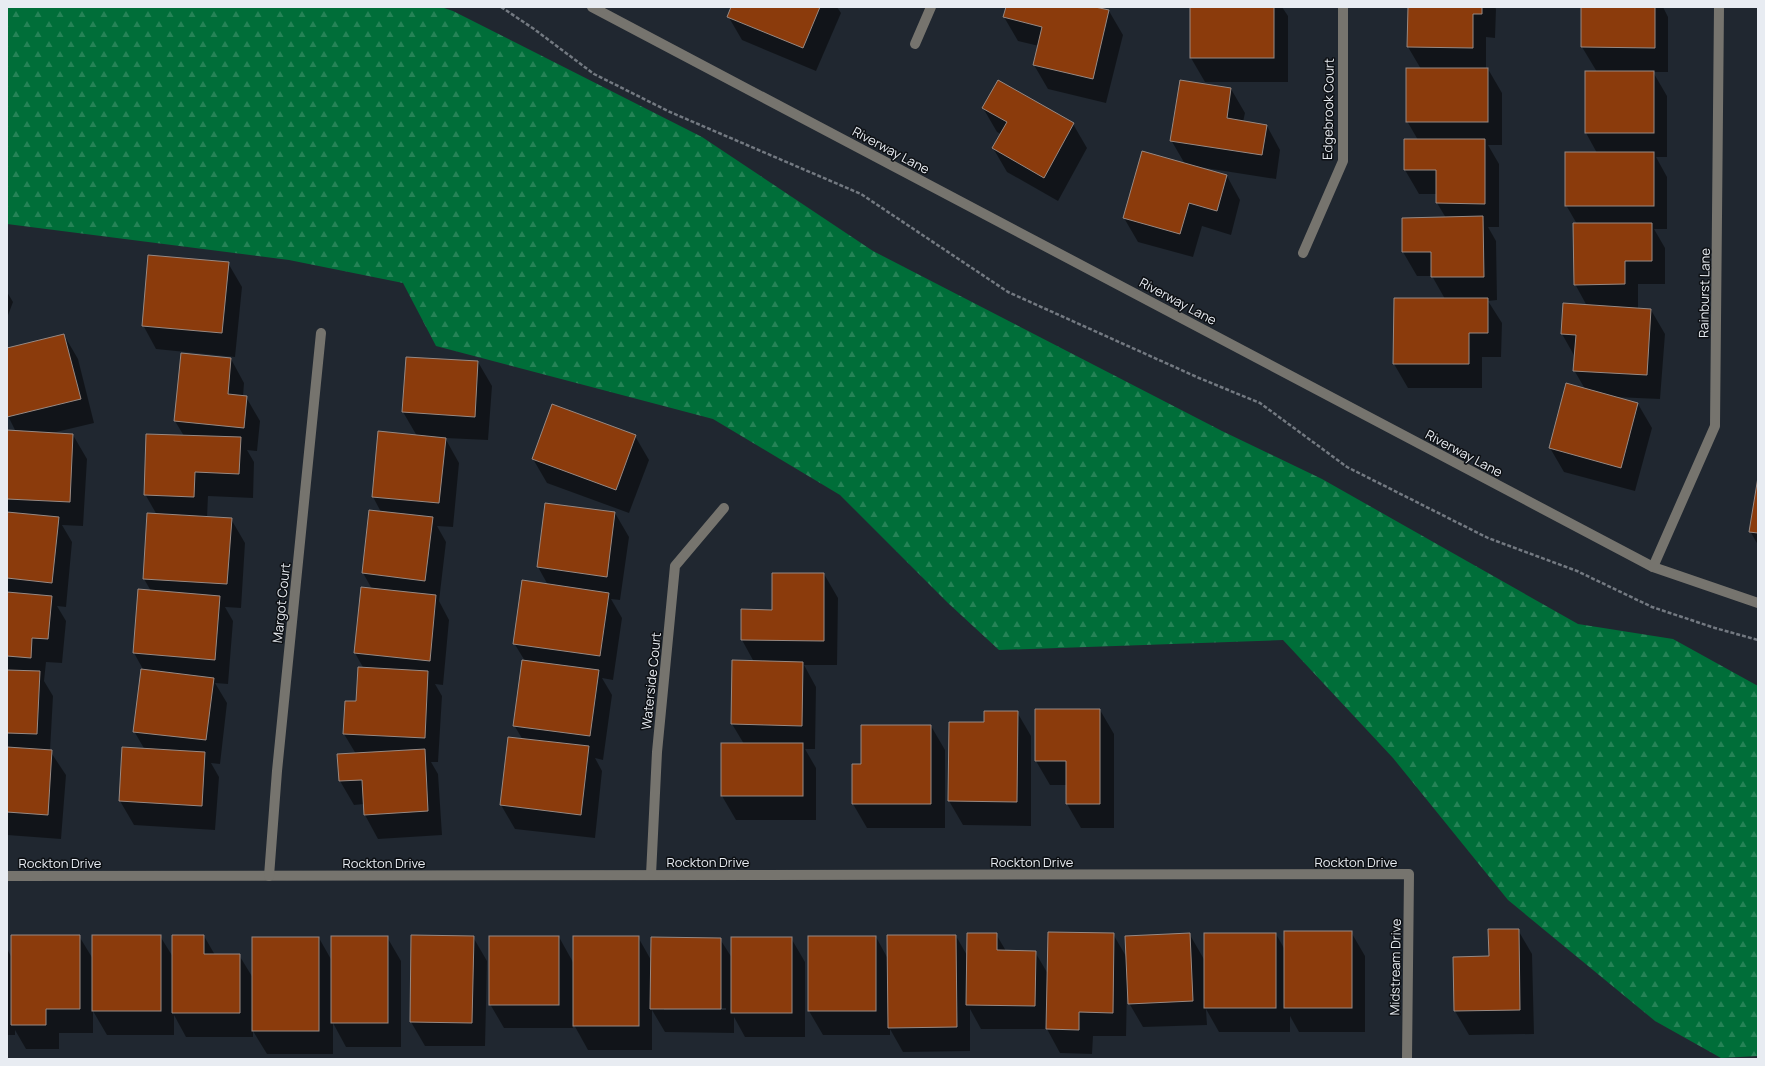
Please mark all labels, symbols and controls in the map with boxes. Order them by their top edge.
street label: Edgebrook Court [1318,58,1338,160]
street label: Riverway Lane [849,122,933,178]
street label: Rainburst Lane [1694,248,1714,338]
street label: Riverway Lane [1136,273,1220,329]
street label: Riverway Lane [1422,425,1506,481]
street label: Margot Court [268,562,294,644]
street label: Waterside Court [637,631,665,731]
street label: Rockton Drive [667,853,750,871]
street label: Rockton Drive [991,853,1074,871]
street label: Rockton Drive [1315,853,1398,871]
street label: Rockton Drive [19,854,102,872]
street label: Rockton Drive [343,854,426,872]
street label: Midstream Drive [1385,918,1405,1016]

